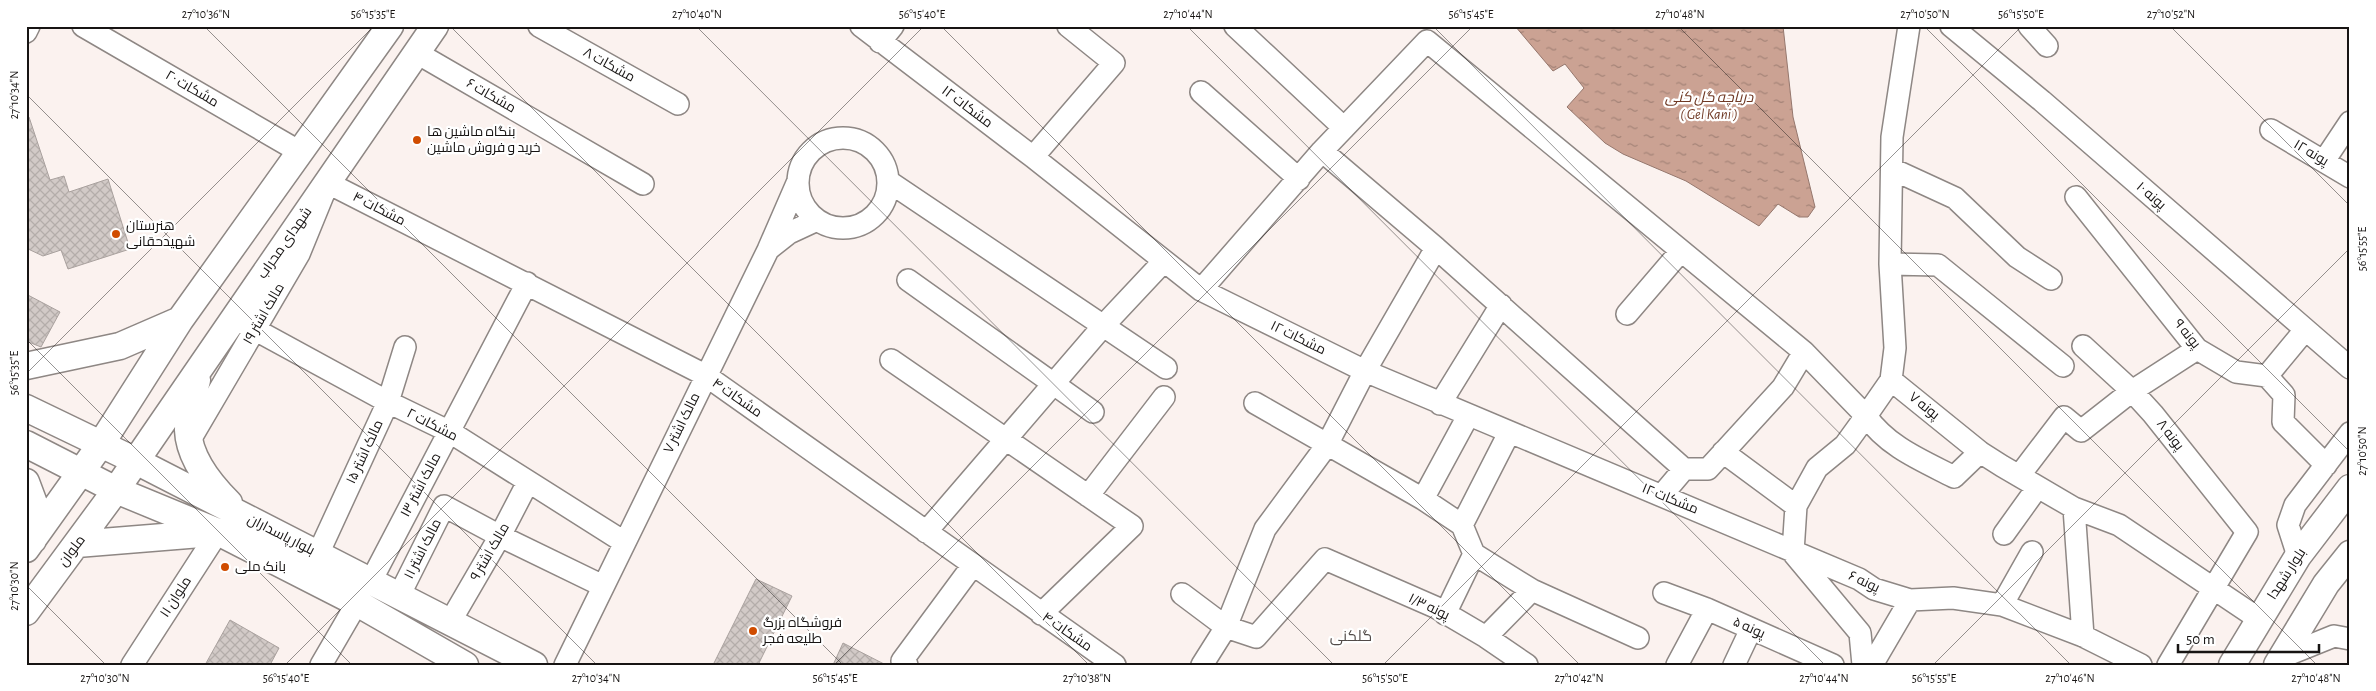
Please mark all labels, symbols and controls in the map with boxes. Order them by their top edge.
text: 27°10'36"N [182,8,230,20]
text: 56°15'35"E [351,8,395,20]
text: 27°10'40"N [672,8,722,20]
text: 56°15'40"E [899,8,945,20]
text: 27°10'44"N [1163,8,1213,20]
text: 56°15'45"E [1448,8,1494,20]
text: 27°10'48"N [1655,8,1705,20]
text: 27°10'50"N [1900,8,1950,20]
text: 56°15'50"E [1998,8,2044,20]
text: 27°10'52"N [2147,8,2195,20]
street label: مشکات ۸ [581,45,637,85]
street label: مشکات ۲۰ [163,68,221,110]
text: 27°10'34"N [8,71,20,119]
street label: مشکات ۶ [464,76,518,116]
street label: مشکات ۱۲ [939,84,995,130]
water label: دریاچه گل کنی ( Gel Kani ) [1665,90,1754,122]
place label: بنگاه ماشین ها خرید و فروش ماشین [427,125,541,155]
marker: بنگاه ماشین ها خرید و فروش ماشین [411,134,423,146]
street label: پونه ۱۲ [2290,137,2331,171]
street label: پونه ۱۰ [2132,180,2169,214]
street label: مشکات ۴ [350,190,408,228]
street label: شهدای محراب [255,205,315,281]
place label: هنرستان شهیدحقانی [126,219,195,249]
text: 56°15'55"E [2356,227,2368,271]
marker: هنرستان شهیدحقانی [110,228,122,240]
street label: مالک اشتر ۱۹ [241,281,287,347]
street label: پونه ۹ [2170,317,2203,353]
street label: مشکات ۱۲ [1268,319,1328,357]
text: 56°15'35"E [8,351,20,395]
street label: مشکات ۴ [710,376,764,420]
street label: پونه ۷ [1905,390,1942,424]
street label: مالک اشتر ۷ [661,391,703,455]
street label: مشکات ۲ [404,406,460,444]
street label: پونه ۸ [2152,417,2186,454]
street label: مالک اشتر ۱۵ [344,418,386,486]
text: 27°10'50"N [2356,426,2368,476]
street label: مالک اشتر ۱۳ [398,451,444,519]
street label: مشکات ۱۲ [1640,481,1700,517]
street label: بلوار پاسداران [244,512,317,560]
street label: مالک اشتر ۱۱ [402,517,444,581]
street label: مالک اشتر ۹ [468,521,512,583]
street label: ملوان [56,533,88,569]
street label: بلوار شهدا [2265,546,2309,602]
place label: بانک ملی [235,560,286,574]
text: 27°10'30"N [8,561,20,611]
marker: بانک ملی [219,561,231,573]
street label: پونه ۶ [1845,569,1882,597]
street label: ملوان ۱۱ [158,574,194,620]
street label: پونه ۱/۳ [1405,591,1452,625]
street label: مشکات ۴ [1040,610,1094,654]
street label: پونه ۵ [1730,615,1767,643]
place label: فروشگاه بزرگ طلیعه فجر [762,616,842,646]
scale bar [2178,621,2320,653]
marker: فروشگاه بزرگ طلیعه فجر [747,625,759,637]
district label: گلکنی [1330,629,1372,646]
text: 50 m [2186,632,2215,647]
text: 27°10'30"N [80,672,130,684]
text: 56°15'40"E [263,672,309,684]
text: 27°10'34"N [572,672,620,684]
text: 56°15'45"E [812,672,858,684]
text: 27°10'38"N [1063,672,1111,684]
text: 56°15'50"E [1362,672,1408,684]
text: 27°10'42"N [1554,672,1604,684]
text: 27°10'44"N [1799,672,1849,684]
text: 56°15'55"E [1912,672,1956,684]
text: 27°10'46"N [2045,672,2095,684]
text: 27°10'48"N [2291,672,2341,684]

